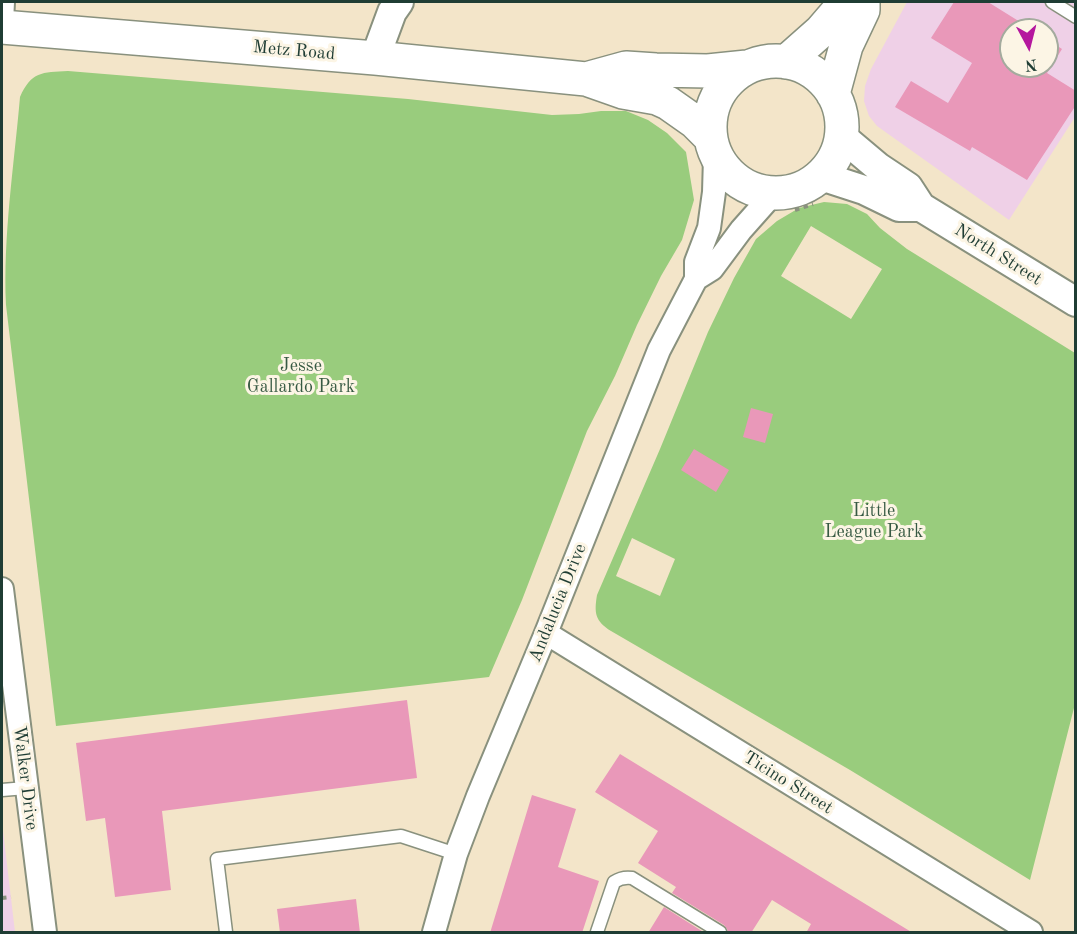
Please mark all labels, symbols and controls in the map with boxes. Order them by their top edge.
north arrow [999,18,1059,78]
street label: Metz Road [252,37,336,65]
text: N [1024,55,1038,73]
street label: North Street [950,220,1046,290]
park label: Jesse Gallardo Park [247,355,355,398]
park label: Little League Park [825,500,923,542]
street label: Andalucia Drive [524,540,592,666]
street label: Walker Drive [8,725,42,831]
street label: Ticino Street [739,747,837,819]

